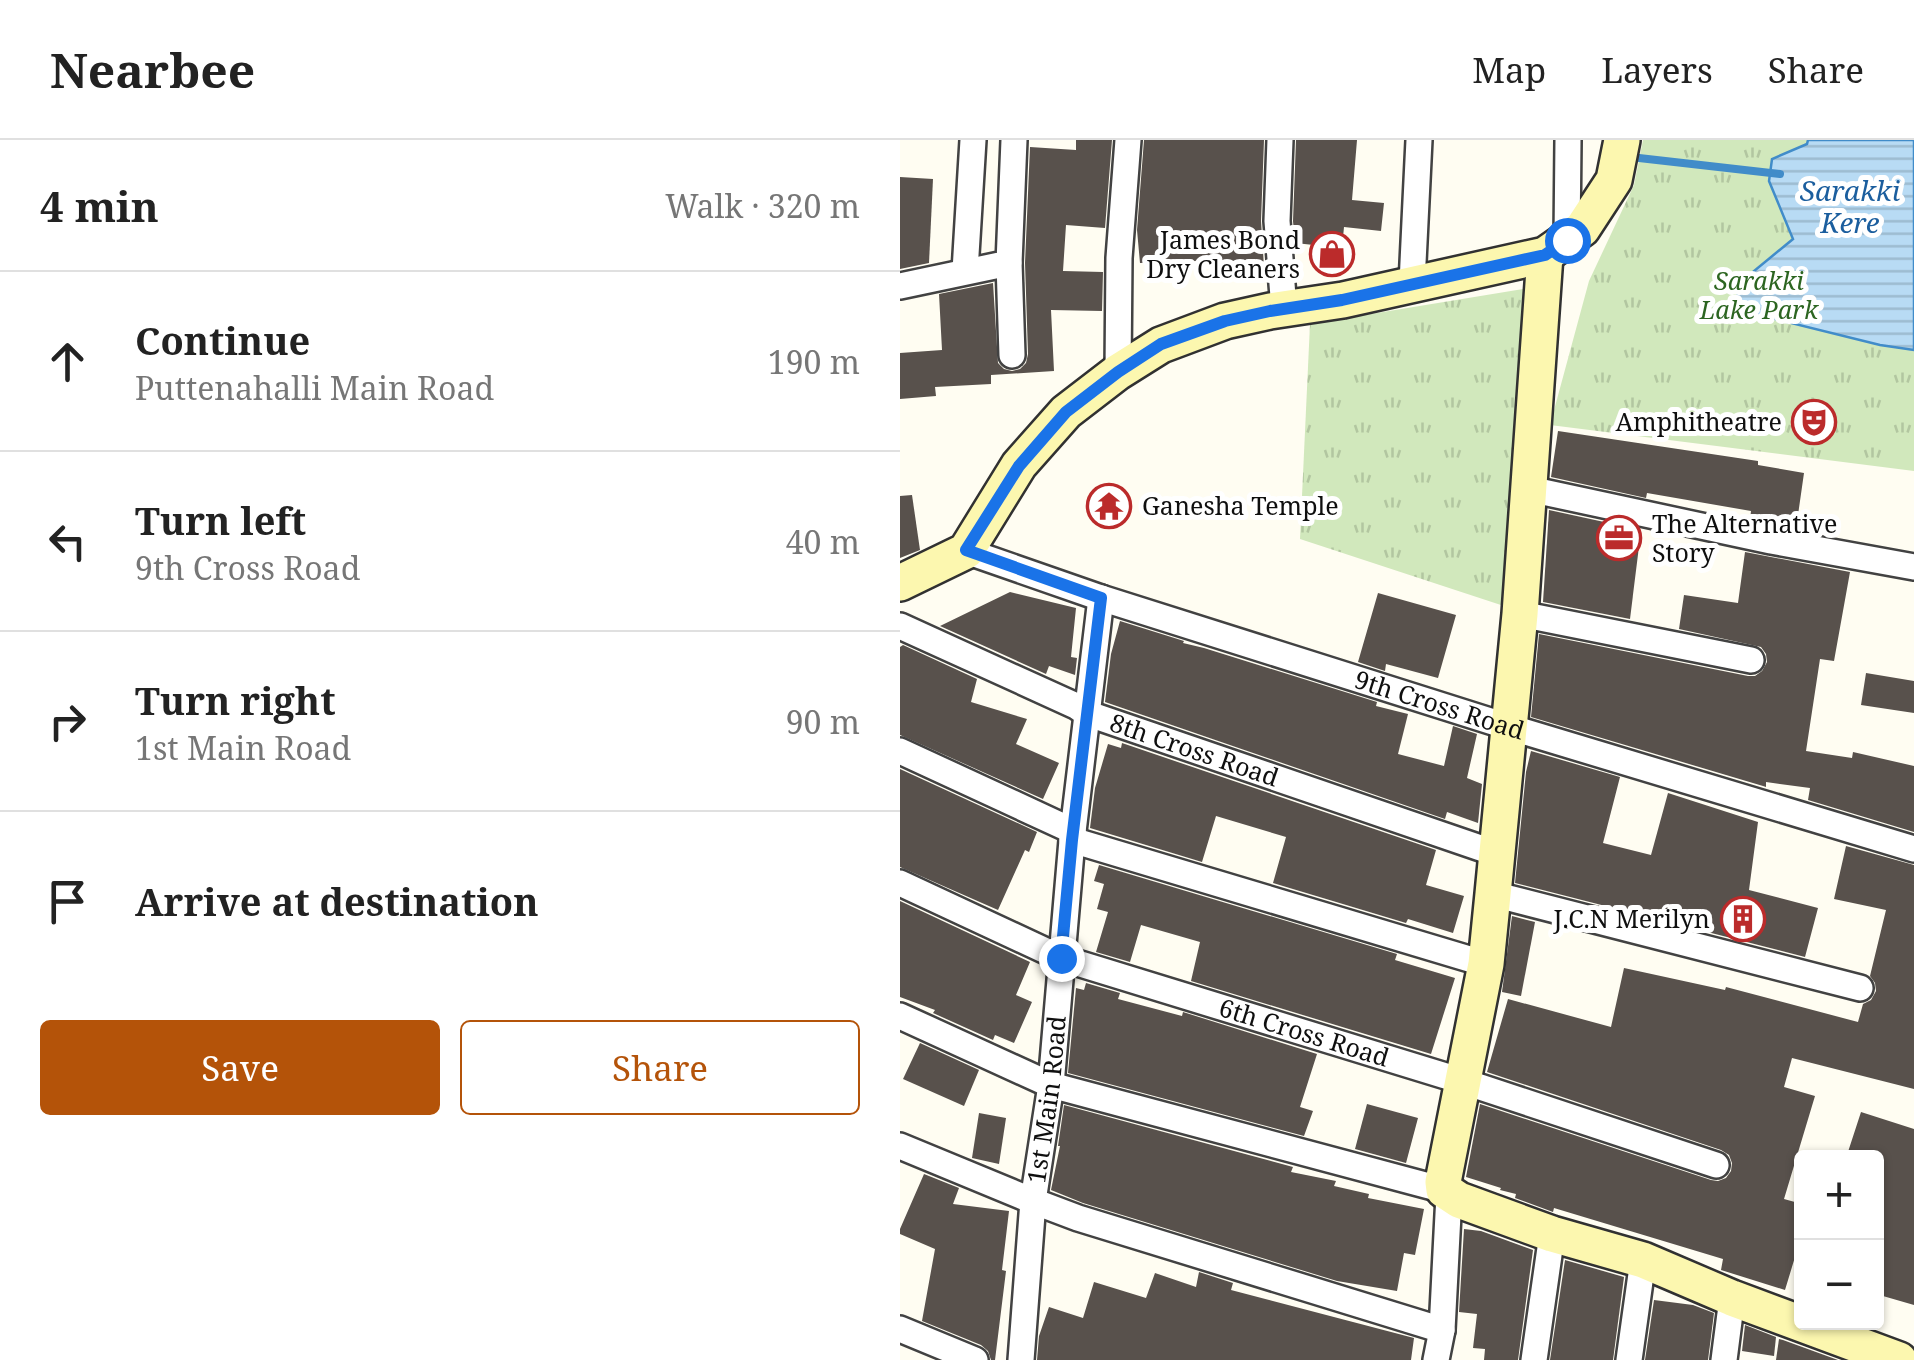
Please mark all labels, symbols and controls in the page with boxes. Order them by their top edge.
text: Nearbee [50,37,255,102]
text: Map [1472,46,1546,93]
text: Layers [1601,46,1713,93]
text: Share [1768,46,1864,93]
water label: Sarakki Kere [1800,171,1901,241]
text: 4 min [40,177,159,234]
text: Walk · 320 m [665,184,860,227]
route start [1545,218,1591,264]
place label: James Bond Dry Cleaners [1146,222,1300,285]
shop icon: James Bond Dry Cleaners [1309,231,1355,277]
park label: Sarakki Lake Park [1699,263,1819,326]
text: Continue [135,314,310,366]
icon: ahead [40,334,95,389]
text: 190 m [768,340,860,383]
text: Puttenahalli Main Road [135,366,494,409]
theatre icon: Amphitheatre [1791,399,1837,445]
place label: Amphitheatre [1615,404,1782,438]
temple icon: Ganesha Temple [1086,483,1132,529]
place label: Ganesha Temple [1142,488,1339,522]
text: Turn left [135,494,306,546]
place label: The Alternative Story [1652,506,1837,569]
icon: left [40,514,95,569]
office icon: The Alternative Story [1596,515,1642,561]
text: 40 m [786,520,860,563]
text: 9th Cross Road [135,546,360,589]
street label: 9th Cross Road [1351,661,1529,747]
text: Turn right [135,674,336,726]
icon: right [40,694,95,749]
text: 90 m [786,700,860,743]
street label: 8th Cross Road [1106,705,1283,794]
text: 1st Main Road [135,726,351,769]
icon: arrive [40,874,95,929]
text: Arrive at destination [135,875,539,927]
building icon: J.C.N Merilyn [1720,896,1766,942]
place label: J.C.N Merilyn [1553,901,1710,935]
route end [1039,936,1085,982]
street label: 6th Cross Road [1215,990,1394,1074]
street label: 1st Main Road [1018,1014,1073,1186]
button: Save [40,1020,440,1115]
button: Share [460,1020,860,1115]
map controls [1794,1150,1884,1330]
button: + [1794,1150,1884,1240]
button: − [1794,1240,1884,1330]

